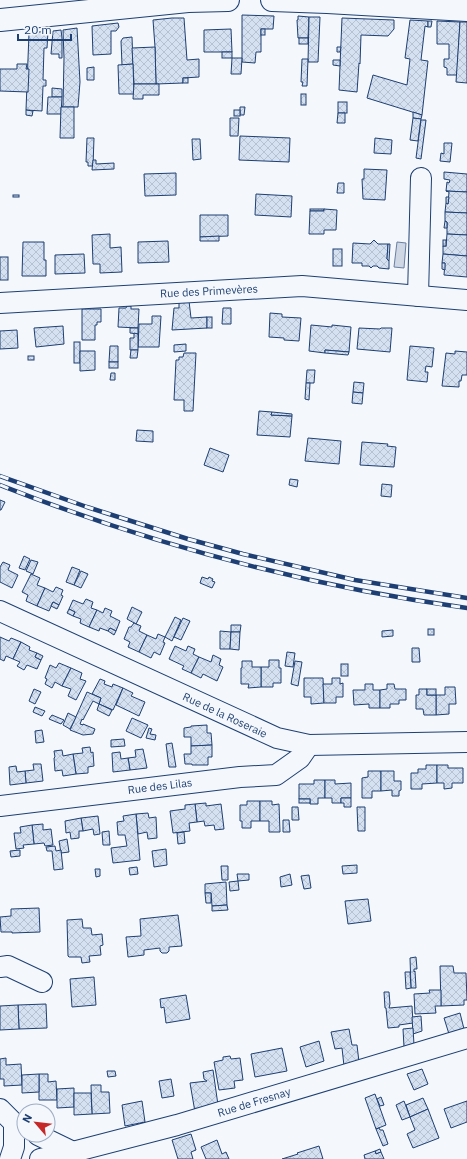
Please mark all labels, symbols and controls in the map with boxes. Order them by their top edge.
scale bar [18,16,71,42]
text: 20 m [24,22,52,37]
street label: Rue des Primevères [160,281,258,301]
street label: Rue de la Roseraie [181,689,269,741]
street label: Rue des Lilas [127,775,193,797]
street label: Rue de Fresnay [216,1084,293,1120]
north arrow [16,1103,56,1143]
text: N [19,1111,35,1125]

